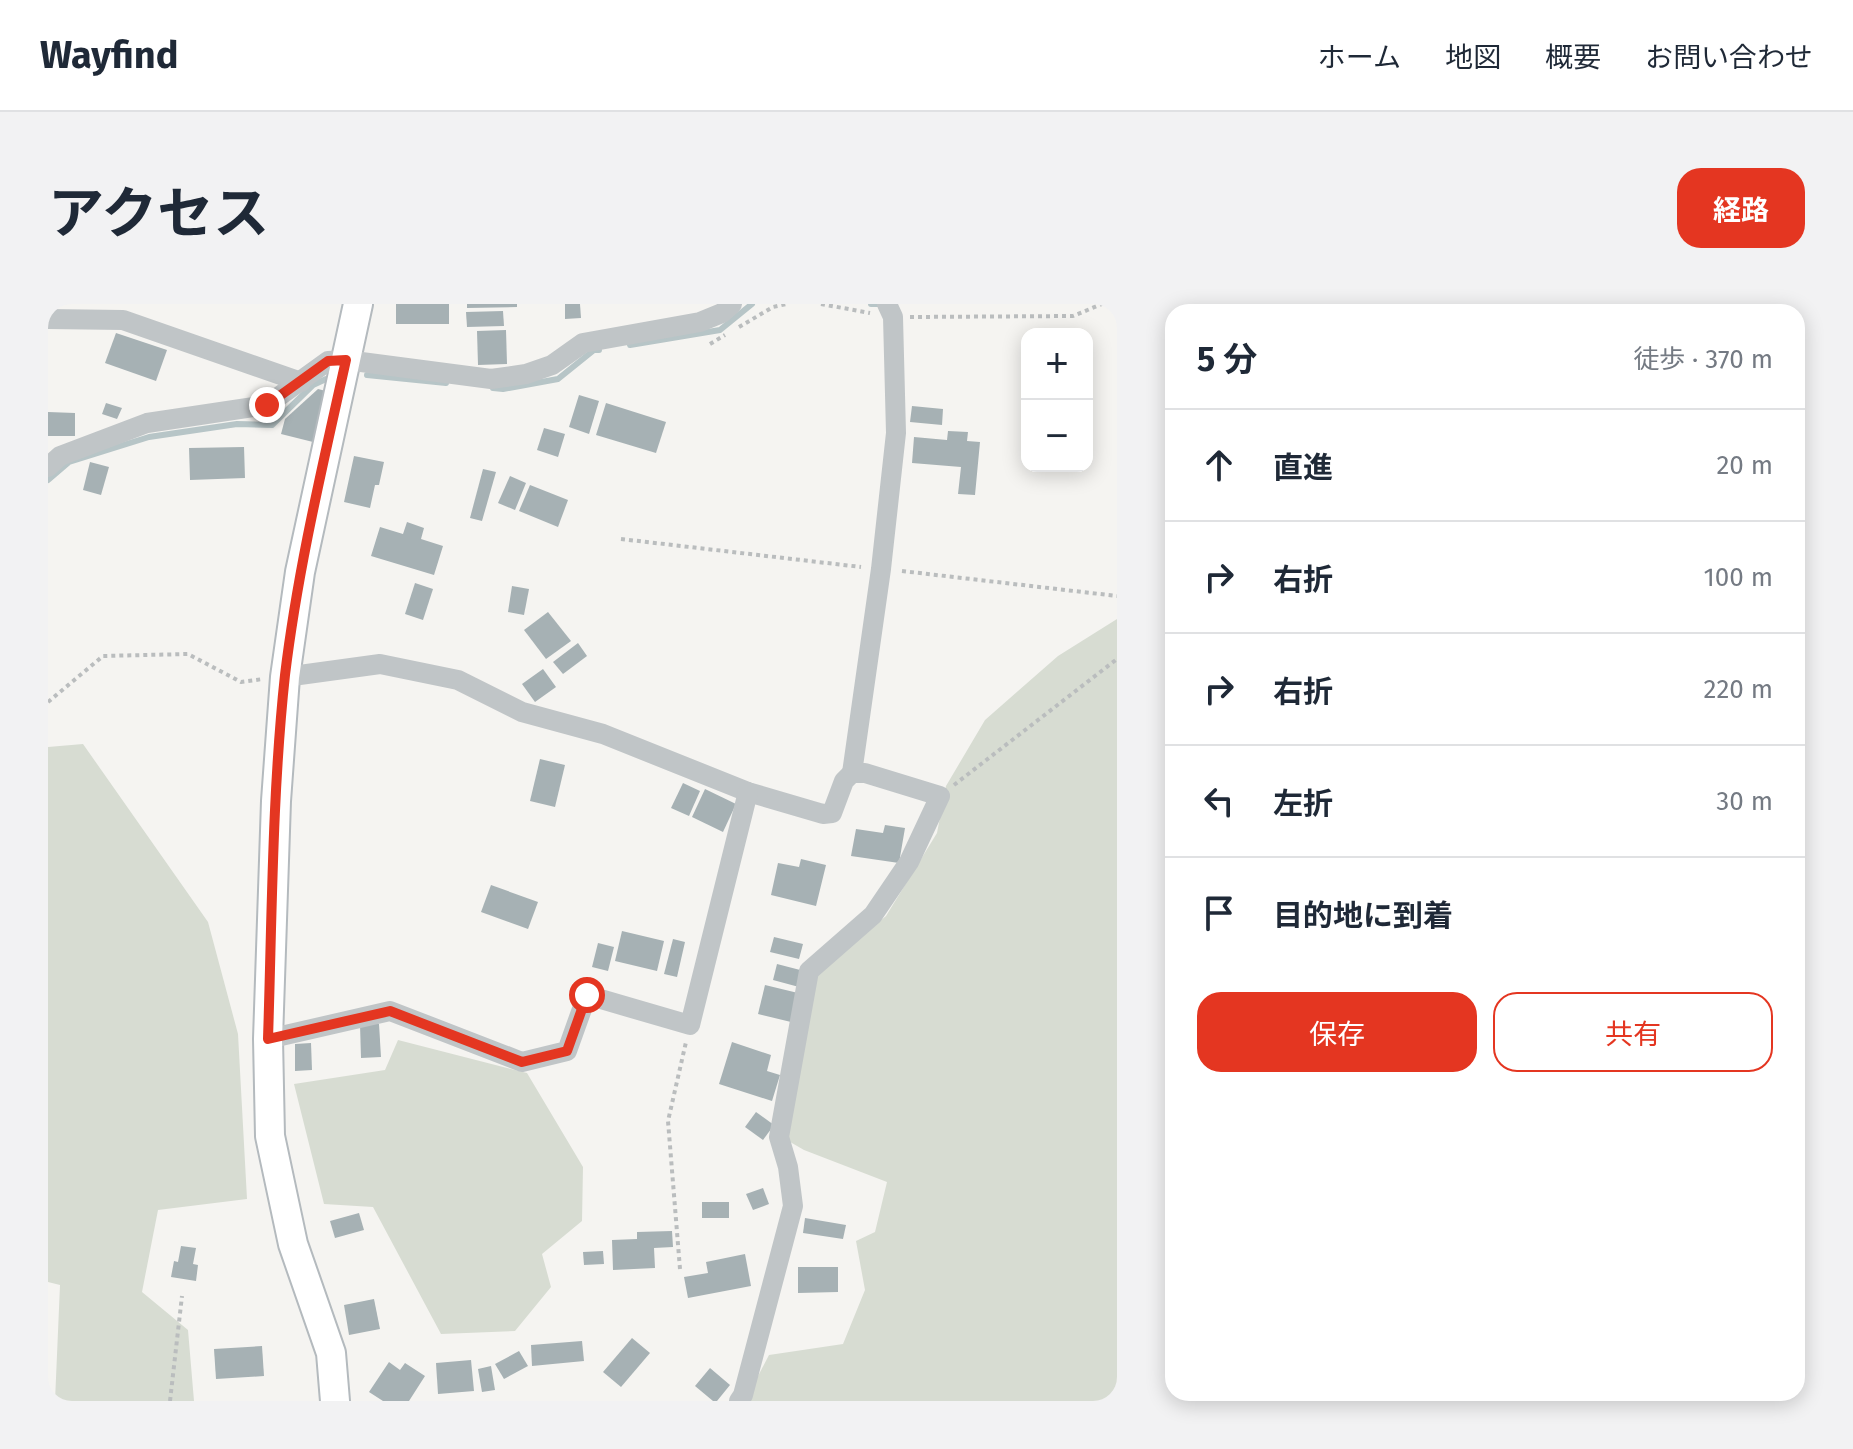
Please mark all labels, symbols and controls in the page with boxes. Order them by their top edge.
text: Wayfind [40,32,178,78]
text: ホーム [1318,41,1401,74]
text: 地図 [1445,41,1501,74]
text: 概要 [1545,41,1601,74]
text: お問い合わせ [1645,41,1813,74]
button: 経路 [1677,168,1805,248]
text: アクセス [48,181,269,248]
map controls [1021,328,1093,472]
button: + [1021,328,1093,400]
text: 5 分 [1197,339,1257,380]
text: 徒歩 · 370 m [1633,344,1773,375]
route end [249,387,285,423]
button: − [1021,400,1093,472]
icon: ahead [1197,443,1241,487]
text: 直進 [1273,450,1333,486]
text: 20 m [1716,450,1773,481]
icon: right [1197,555,1241,599]
text: 右折 [1273,562,1333,598]
text: 100 m [1704,562,1773,593]
icon: right [1197,667,1241,711]
text: 右折 [1273,674,1333,710]
text: 220 m [1704,674,1773,705]
icon: left [1197,779,1241,823]
text: 左折 [1273,786,1333,822]
text: 30 m [1716,786,1773,817]
icon: arrive [1197,891,1241,935]
text: 目的地に到着 [1273,898,1453,934]
route start [569,977,605,1013]
button: 保存 [1197,992,1477,1072]
button: 共有 [1493,992,1773,1072]

